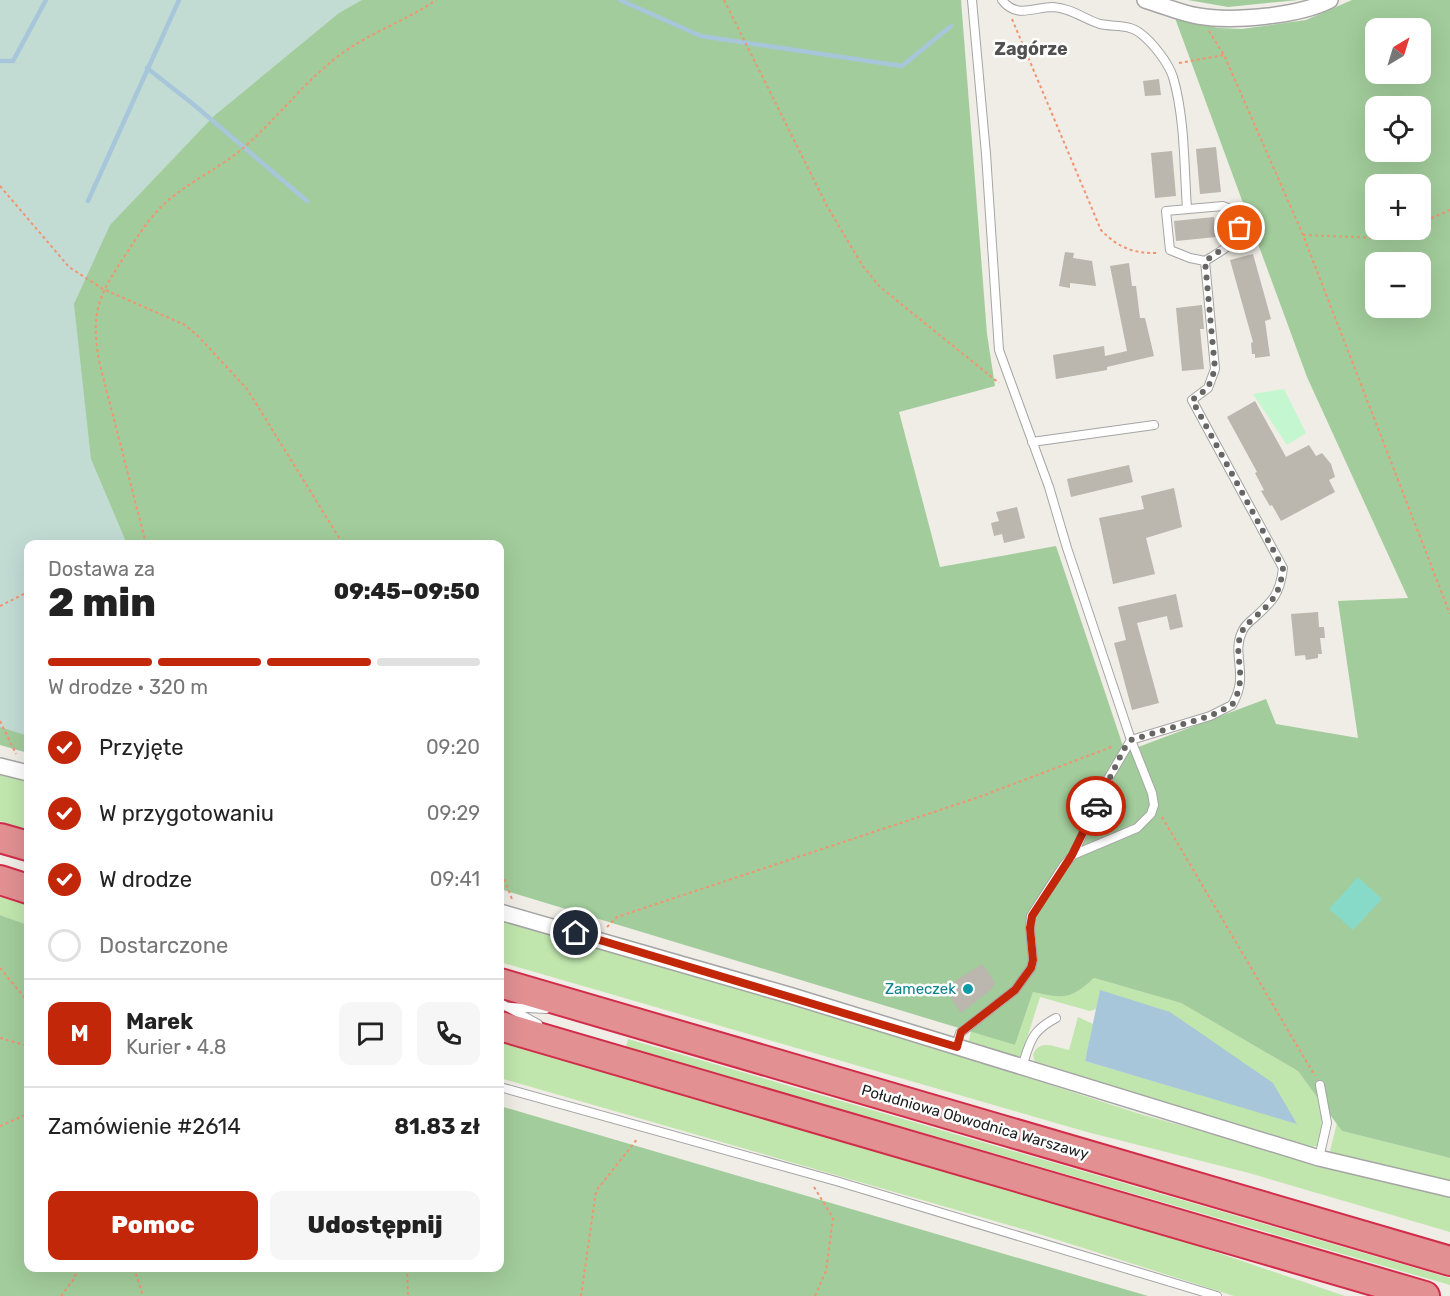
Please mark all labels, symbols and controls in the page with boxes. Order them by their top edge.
north arrow [1365,18,1431,84]
map controls [1365,18,1431,318]
district label: Zagórze [994,38,1068,60]
button: locate [1365,96,1431,162]
button: + [1365,174,1431,240]
pin [1214,202,1265,253]
icon: bag [1223,211,1256,244]
button: − [1365,252,1431,318]
text: Dostawa za [48,557,155,581]
text: 09:45–09:50 [334,578,480,605]
text: 2 min [48,580,156,626]
text: W drodze · 320 m [48,675,208,699]
icon: check [48,731,81,764]
text: Przyjęte [99,734,184,761]
text: 09:20 [426,735,480,759]
courier [1066,776,1126,836]
icon: car [1080,790,1113,823]
icon: check [48,797,81,830]
text: W przygotowaniu [99,800,274,827]
text: 09:29 [427,801,480,825]
icon: check [48,863,81,896]
text: W drodze [99,866,192,893]
text: 09:41 [430,867,480,891]
pin [550,907,601,958]
icon: home [559,916,592,949]
text: Dostarczone [99,932,228,959]
place label: Zameczek [885,980,956,998]
marker: Zameczek [961,982,975,996]
button: chat [339,1002,402,1065]
button: phone [417,1002,480,1065]
text: Marek [126,1008,193,1035]
text: M [70,1020,89,1047]
text: Kurier · 4.8 [126,1035,226,1059]
street label: Południowa Obwodnica Warszawy [859,1081,1091,1163]
text: Zamówienie #2614 [48,1113,241,1140]
text: 81.83 zł [394,1113,480,1140]
button: Pomoc [48,1191,258,1260]
button: Udostępnij [270,1191,480,1260]

